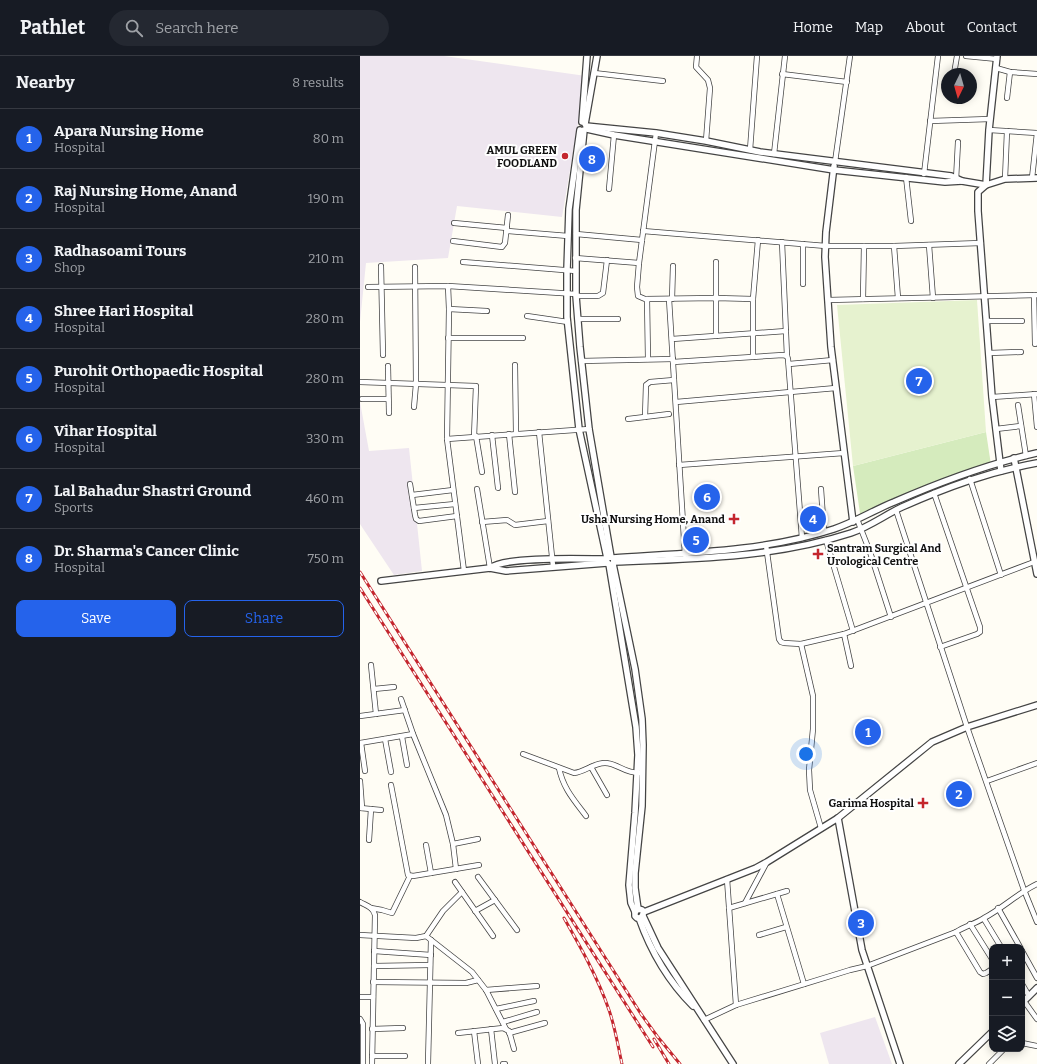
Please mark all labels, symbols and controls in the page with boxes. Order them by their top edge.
search box [109,10,389,46]
text: Pathlet [20,16,85,39]
icon: search [123,17,145,39]
text: Search here [155,19,238,37]
text: Home [793,19,833,36]
text: Map [855,19,883,36]
text: About [905,19,945,36]
text: Contact [967,19,1017,36]
north arrow [941,68,977,104]
text: Nearby [16,72,75,93]
text: 8 results [292,75,344,90]
text: Apara Nursing Home [54,122,204,140]
text: 1 [26,131,32,146]
text: 80 m [313,131,344,146]
text: Hospital [54,140,105,155]
place label: AMUL GREEN FOODLAND [487,144,558,170]
pin: 8 [579,144,605,174]
marker: AMUL GREEN FOODLAND [560,151,570,161]
text: Raj Nursing Home, Anand [54,182,237,200]
text: 2 [25,191,33,206]
text: 190 m [308,191,344,206]
text: Hospital [54,200,105,215]
text: Radhasoami Tours [54,242,187,260]
text: 3 [25,251,33,266]
text: 210 m [308,251,344,266]
text: Shop [54,260,85,275]
text: Shree Hari Hospital [54,302,193,320]
text: 4 [25,311,33,326]
text: 280 m [306,311,344,326]
text: Hospital [54,320,105,335]
text: Purohit Orthopaedic Hospital [54,362,263,380]
pin: 7 [906,366,932,396]
text: 5 [25,371,33,386]
text: 280 m [306,371,344,386]
text: Hospital [54,380,105,395]
text: Vihar Hospital [54,422,157,440]
text: 6 [25,431,33,446]
text: 330 m [306,431,344,446]
text: Hospital [54,440,105,455]
text: Lal Bahadur Shastri Ground [54,482,251,500]
pin: 6 [694,482,720,512]
text: 7 [26,491,33,506]
text: 460 m [305,491,344,506]
text: Sports [54,500,93,515]
pin: 4 [800,504,826,534]
place label: Usha Nursing Home, Anand [581,513,725,526]
marker: Usha Nursing Home, Anand [728,513,740,525]
pin: 5 [683,525,709,555]
text: Dr. Sharma's Cancer Clinic [54,542,239,560]
place label: Santram Surgical And Urological Centre [827,542,942,568]
marker: Santram Surgical And Urological Centre [812,548,824,560]
text: 8 [25,551,33,566]
text: 750 m [307,551,344,566]
text: Hospital [54,560,105,575]
button: Save [16,600,176,637]
button: Share [184,600,344,637]
pin: 1 [855,717,881,747]
your location [796,744,816,764]
pin: 2 [946,779,972,809]
place label: Garima Hospital [828,797,915,810]
marker: Garima Hospital [917,797,929,809]
pin: 3 [848,908,874,938]
map controls [989,944,1025,1052]
button: + [989,944,1025,980]
button: − [989,980,1025,1016]
button: layers [989,1016,1025,1052]

